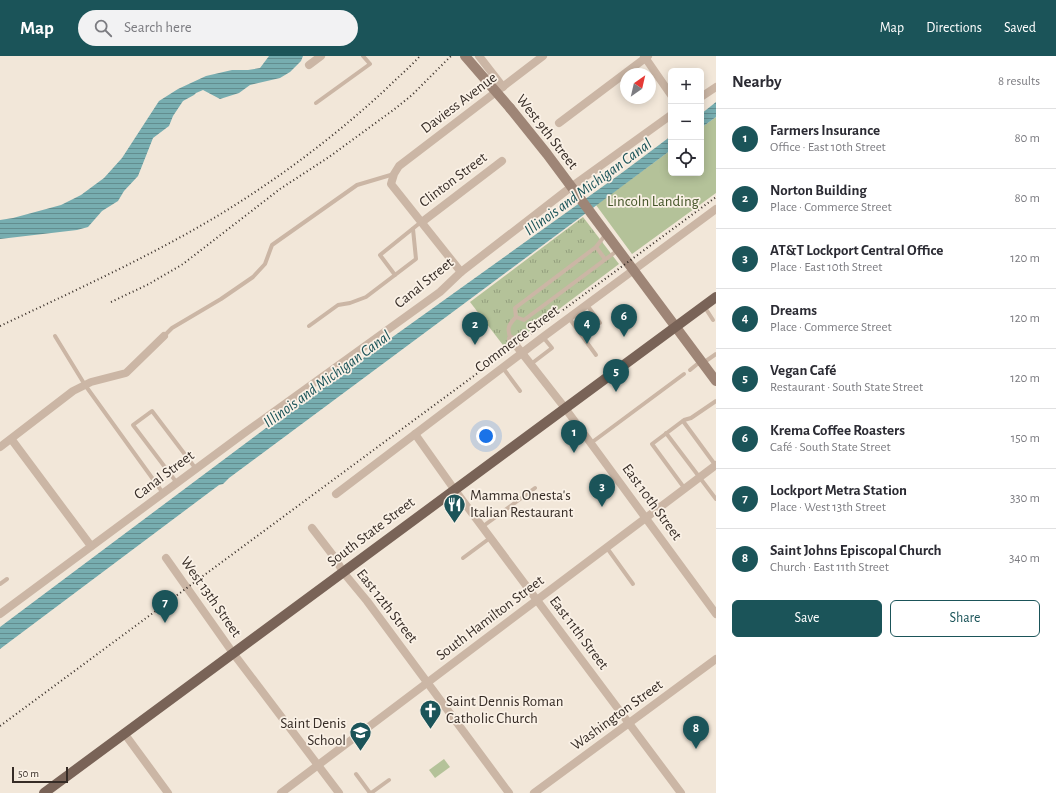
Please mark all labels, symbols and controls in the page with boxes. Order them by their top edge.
search box [78,10,358,46]
icon: search [92,17,114,39]
text: Map [20,19,54,38]
text: Search here [124,20,192,35]
text: Map [880,21,904,35]
text: Directions [926,21,982,35]
text: Saved [1004,21,1036,35]
north arrow [620,68,656,104]
map controls [668,68,704,176]
button: + [668,68,704,104]
street label: Daviess Avenue [418,70,500,136]
text: Nearby [732,73,782,90]
text: 8 results [998,75,1040,88]
street label: West 9th Street [513,92,581,172]
button: − [668,104,704,140]
text: Farmers Insurance [770,123,880,138]
text: 1 [743,132,747,145]
text: 80 m [1014,132,1040,145]
water label: Illinois and Michigan Canal [521,135,655,239]
button: locate [668,140,704,176]
text: Office · East 10th Street [770,141,886,154]
street label: Clinton Street [416,150,490,210]
text: Norton Building [770,183,867,198]
text: 2 [742,192,748,205]
text: 80 m [1014,192,1040,205]
park label: Lincoln Landing [607,194,700,209]
text: Place · Commerce Street [770,201,892,214]
text: AT&T Lockport Central Office [770,243,943,258]
text: 3 [742,252,748,265]
text: 120 m [1010,252,1040,265]
street label: Canal Street [392,255,456,311]
text: Place · East 10th Street [770,261,882,274]
street label: Commerce Street [472,303,562,375]
text: Dreams [770,303,817,318]
pin: 6 [611,304,637,337]
pin: 4 [574,311,600,344]
pin: 2 [462,312,488,345]
text: 4 [742,312,748,325]
text: 120 m [1010,312,1040,325]
text: Place · Commerce Street [770,321,892,334]
water label: Illinois and Michigan Canal [260,327,394,431]
pin: 5 [603,359,629,392]
text: Vegan Café [770,363,836,378]
text: 5 [742,372,748,385]
text: 120 m [1010,372,1040,385]
text: Restaurant · South State Street [770,381,923,394]
pin: 1 [561,420,587,453]
text: Krema Coffee Roasters [770,423,905,438]
your location [476,426,496,446]
text: 6 [742,432,748,445]
text: 150 m [1011,432,1040,445]
text: Café · South State Street [770,441,891,454]
street label: Canal Street [131,448,197,502]
street label: East 10th Street [619,461,685,543]
pin: 3 [589,474,615,507]
text: Lockport Metra Station [770,483,907,498]
place label: Mamma Onesta's Italian Restaurant [470,488,574,520]
restaurant icon: Mamma Onesta's Italian Restaurant [442,491,468,524]
text: 7 [742,492,748,505]
text: 330 m [1010,492,1040,505]
street label: South State Street [325,494,418,570]
text: Place · West 13th Street [770,501,886,514]
text: Saint Johns Episcopal Church [770,543,942,558]
text: 8 [742,552,748,565]
text: 340 m [1009,552,1040,565]
street label: West 13th Street [178,554,244,640]
text: Church · East 11th Street [770,561,889,574]
street label: East 12th Street [354,566,420,646]
street label: South Hamilton Street [433,573,547,663]
pin: 7 [152,590,178,623]
street label: East 11th Street [547,594,611,673]
button: Save [732,600,882,637]
button: Share [890,600,1040,637]
street label: Washington Street [569,677,666,753]
place label: Saint Dennis Roman Catholic Church [446,694,563,726]
church icon: Saint Dennis Roman Catholic Church [417,697,443,730]
place label: Saint Denis School [280,716,346,748]
pin: 8 [683,716,709,749]
school or university icon: Saint Denis School [348,719,374,752]
scale bar [12,765,68,784]
text: 50 m [18,768,39,779]

